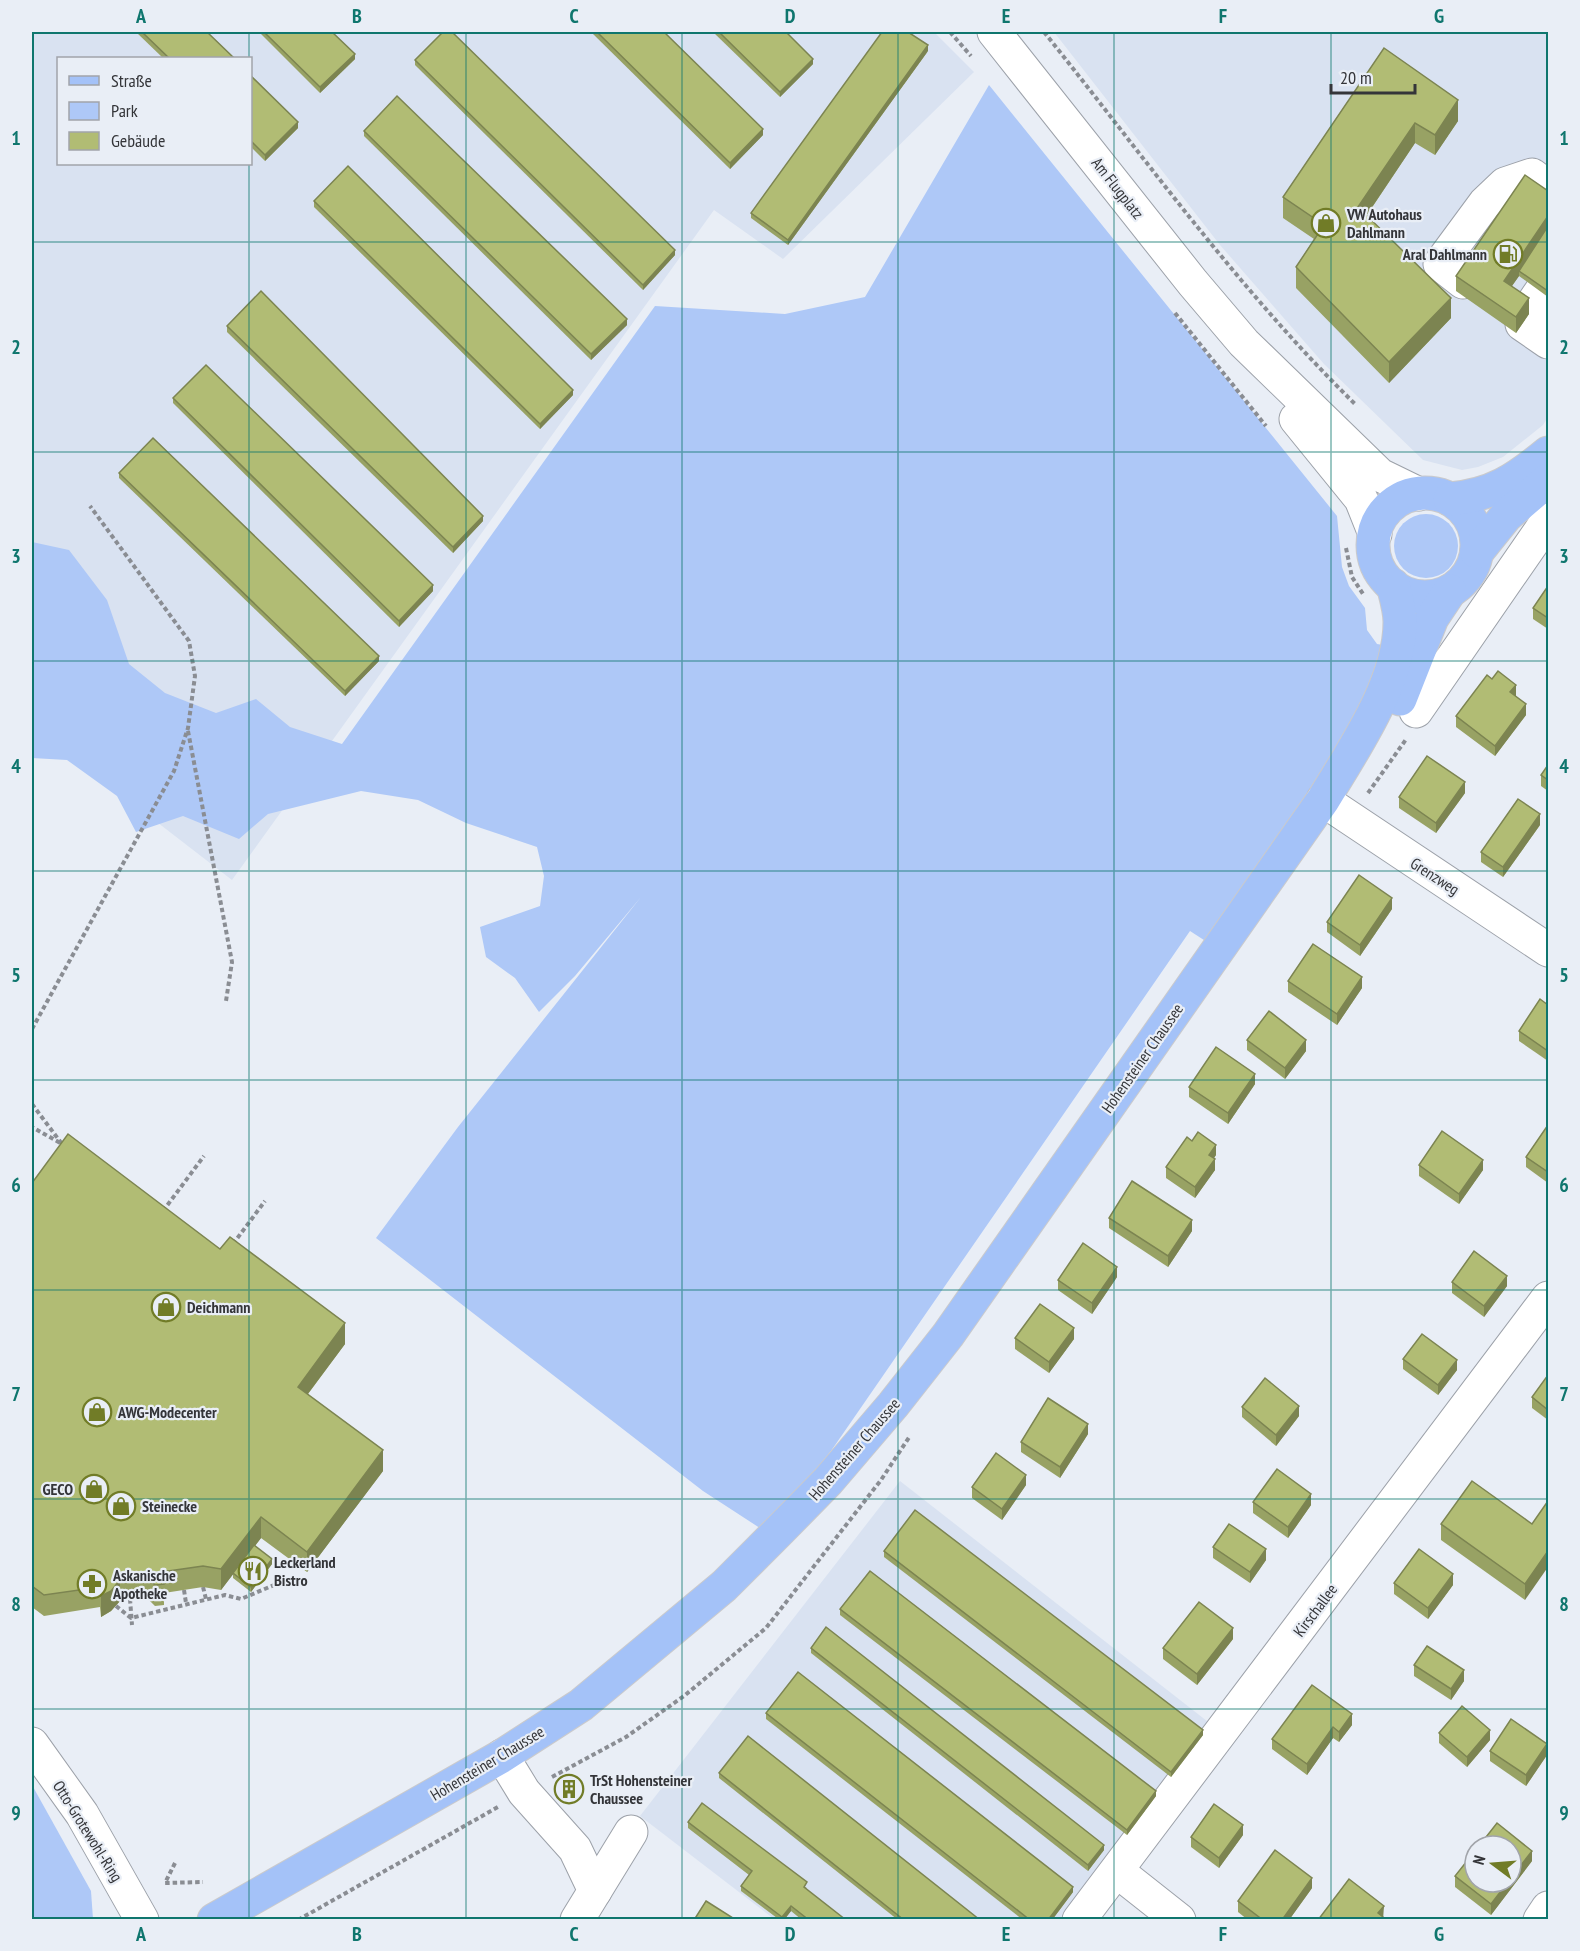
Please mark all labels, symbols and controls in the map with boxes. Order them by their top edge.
text: A [135,3,147,29]
text: B [352,3,362,29]
text: C [569,3,579,29]
text: D [785,3,796,29]
text: E [1002,3,1010,29]
text: F [1219,3,1227,29]
text: G [1434,3,1444,29]
legend [57,57,252,165]
scale bar [1331,57,1415,95]
text: 20 m [1340,66,1372,89]
text: Straße [111,69,152,92]
text: Park [111,99,138,122]
text: 1 [11,125,21,151]
text: 1 [1559,125,1569,151]
text: Gebäude [111,129,165,152]
street label: Am Flugplatz [1088,153,1148,223]
place label: VW Autohaus Dahlmann [1346,204,1422,242]
shop icon: VW Autohaus Dahlmann [1310,207,1342,239]
fuel station icon: Aral Dahlmann [1492,238,1524,270]
place label: Aral Dahlmann [1402,244,1487,264]
text: 2 [11,334,21,360]
text: 2 [1559,334,1569,360]
text: 3 [11,543,21,569]
text: 3 [1559,543,1569,569]
text: 4 [11,753,21,779]
text: 4 [1559,753,1569,779]
street label: Grenzweg [1407,853,1463,899]
text: 5 [11,962,21,988]
text: 5 [1559,962,1569,988]
street label: Hohensteiner Chaussee [1097,999,1187,1117]
text: 6 [11,1172,21,1198]
text: 6 [1559,1172,1569,1198]
shop icon: Deichmann [150,1291,182,1323]
place label: Deichmann [187,1297,250,1317]
text: 7 [11,1381,21,1407]
text: 7 [1559,1381,1569,1407]
street label: Hohensteiner Chaussee [804,1394,904,1504]
shop icon: AWG-Modecenter [81,1396,113,1428]
place label: AWG-Modecenter [117,1402,217,1422]
shop icon: GECO [78,1473,110,1505]
place label: GECO [42,1479,73,1499]
shop icon: Steinecke [105,1490,137,1522]
place label: Steinecke [142,1496,197,1516]
place label: Leckerland Bistro [274,1552,336,1590]
restaurant icon: Leckerland Bistro [237,1555,269,1587]
place label: Askanische Apotheke [112,1565,176,1603]
pharmacy icon: Askanische Apotheke [76,1568,108,1600]
street label: Kirschallee [1289,1580,1341,1640]
text: 8 [11,1591,21,1617]
text: 8 [1559,1591,1569,1617]
street label: Hohensteiner Chaussee [427,1721,547,1805]
place label: TrSt Hohensteiner Chaussee [590,1770,692,1808]
building icon: TrSt Hohensteiner Chaussee [553,1773,585,1805]
street label: Otto-Grotewohl-Ring [49,1777,127,1885]
text: 9 [11,1800,21,1826]
text: 9 [1559,1800,1569,1826]
north arrow [1463,1834,1523,1894]
text: N [1468,1853,1489,1867]
text: A [135,1921,147,1947]
text: B [352,1921,362,1947]
text: C [569,1921,579,1947]
text: D [785,1921,796,1947]
text: E [1002,1921,1010,1947]
text: F [1219,1921,1227,1947]
text: G [1434,1921,1444,1947]

